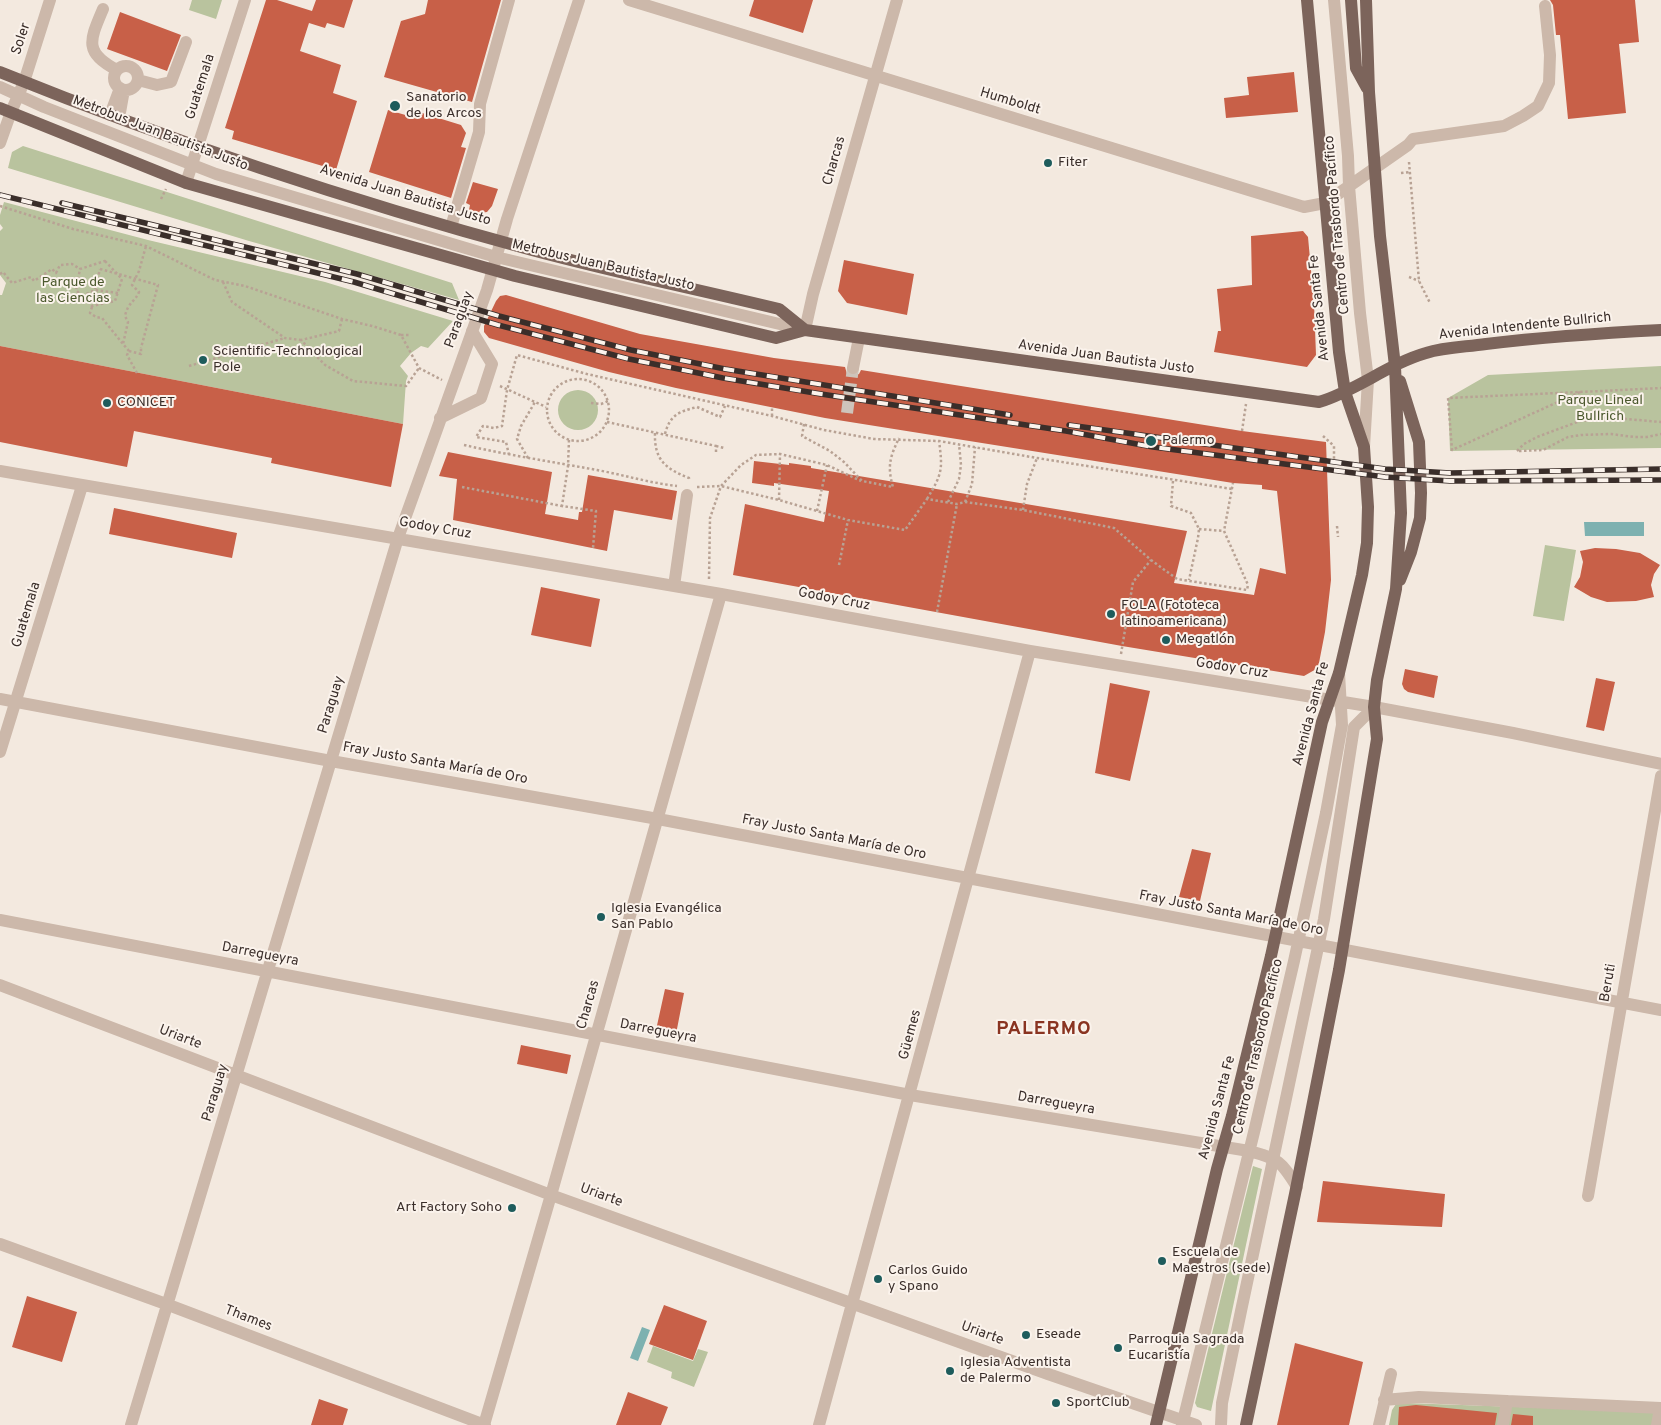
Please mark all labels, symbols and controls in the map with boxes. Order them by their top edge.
street label: Soler [9,21,35,57]
street label: Guatemala [183,52,219,122]
street label: Humboldt [978,85,1042,119]
place label: Sanatorio de los Arcos [406,90,482,122]
street label: Metrobus Juan Bautista Justo [70,93,250,175]
marker: Sanatorio de los Arcos [388,99,402,113]
street label: Charcas [820,134,850,188]
street label: Centro de Trasbordo Pacífico [1322,135,1354,315]
place label: Fiter [1058,155,1088,171]
marker: Fiter [1042,157,1054,169]
street label: Avenida Juan Bautista Justo [317,162,493,230]
street label: Metrobus Juan Bautista Justo [510,237,696,295]
street label: Avenida Santa Fe [1306,254,1334,362]
park label: Parque de las Ciencias [36,275,110,308]
street label: Paraguay [442,289,478,351]
street label: Avenida Intendente Bullrich [1438,310,1612,344]
street label: Avenida Juan Bautista Justo [1017,337,1195,379]
place label: Scientific-Technological Pole [213,344,362,377]
marker: Scientific-Technological Pole [197,354,209,366]
park label: Parque Lineal Bullrich [1557,393,1643,426]
place label: CONICET [117,395,175,411]
marker: CONICET [101,397,113,409]
place label: Palermo [1162,433,1214,449]
marker: Palermo [1144,434,1158,448]
street label: Godoy Cruz [397,514,473,544]
street label: Guatemala [9,580,45,650]
street label: Godoy Cruz [796,585,872,615]
place label: FOLA (Fototeca latinoamericana) [1121,598,1227,630]
marker: FOLA (Fototeca latinoamericana) [1105,608,1117,620]
place label: Megatlón [1176,632,1235,648]
marker: Megatlón [1160,634,1172,646]
street label: Godoy Cruz [1194,655,1270,683]
street label: Avenida Santa Fe [1290,660,1334,768]
street label: Paraguay [315,674,349,736]
street label: Fray Justo Santa María de Oro [341,739,529,789]
street label: Fray Justo Santa María de Oro [740,812,928,864]
street label: Fray Justo Santa María de Oro [1137,888,1325,940]
place label: Iglesia Evangélica San Pablo [611,901,722,934]
marker: Iglesia Evangélica San Pablo [595,911,607,923]
street label: Darregueyra [220,939,300,971]
street label: Centro de Trasbordo Pacífico [1231,957,1287,1137]
street label: Beruti [1597,962,1621,1004]
street label: Charcas [574,978,604,1032]
street label: Güemes [896,1008,926,1062]
street label: Darregueyra [618,1016,698,1048]
district label: PALERMO [995,1019,1093,1041]
street label: Uriarte [156,1022,204,1054]
street label: Avenida Santa Fe [1196,1054,1240,1162]
street label: Paraguay [199,1062,233,1124]
street label: Darregueyra [1016,1089,1096,1119]
street label: Uriarte [577,1181,625,1211]
place label: Art Factory Soho [396,1200,502,1216]
marker: Art Factory Soho [506,1202,518,1214]
place label: Escuela de Maestros (sede) [1172,1245,1271,1278]
marker: Escuela de Maestros (sede) [1156,1255,1168,1267]
place label: Carlos Guido y Spano [888,1263,968,1295]
marker: Carlos Guido y Spano [872,1273,884,1285]
street label: Thames [222,1302,274,1336]
street label: Uriarte [958,1319,1006,1349]
place label: Eseade [1036,1327,1081,1343]
marker: Eseade [1020,1329,1032,1341]
place label: Parroquia Sagrada Eucaristía [1128,1332,1244,1364]
marker: Parroquia Sagrada Eucaristía [1112,1342,1124,1354]
place label: Iglesia Adventista de Palermo [960,1355,1071,1388]
marker: Iglesia Adventista de Palermo [944,1365,956,1377]
place label: SportClub [1066,1395,1130,1411]
marker: SportClub [1050,1397,1062,1409]

